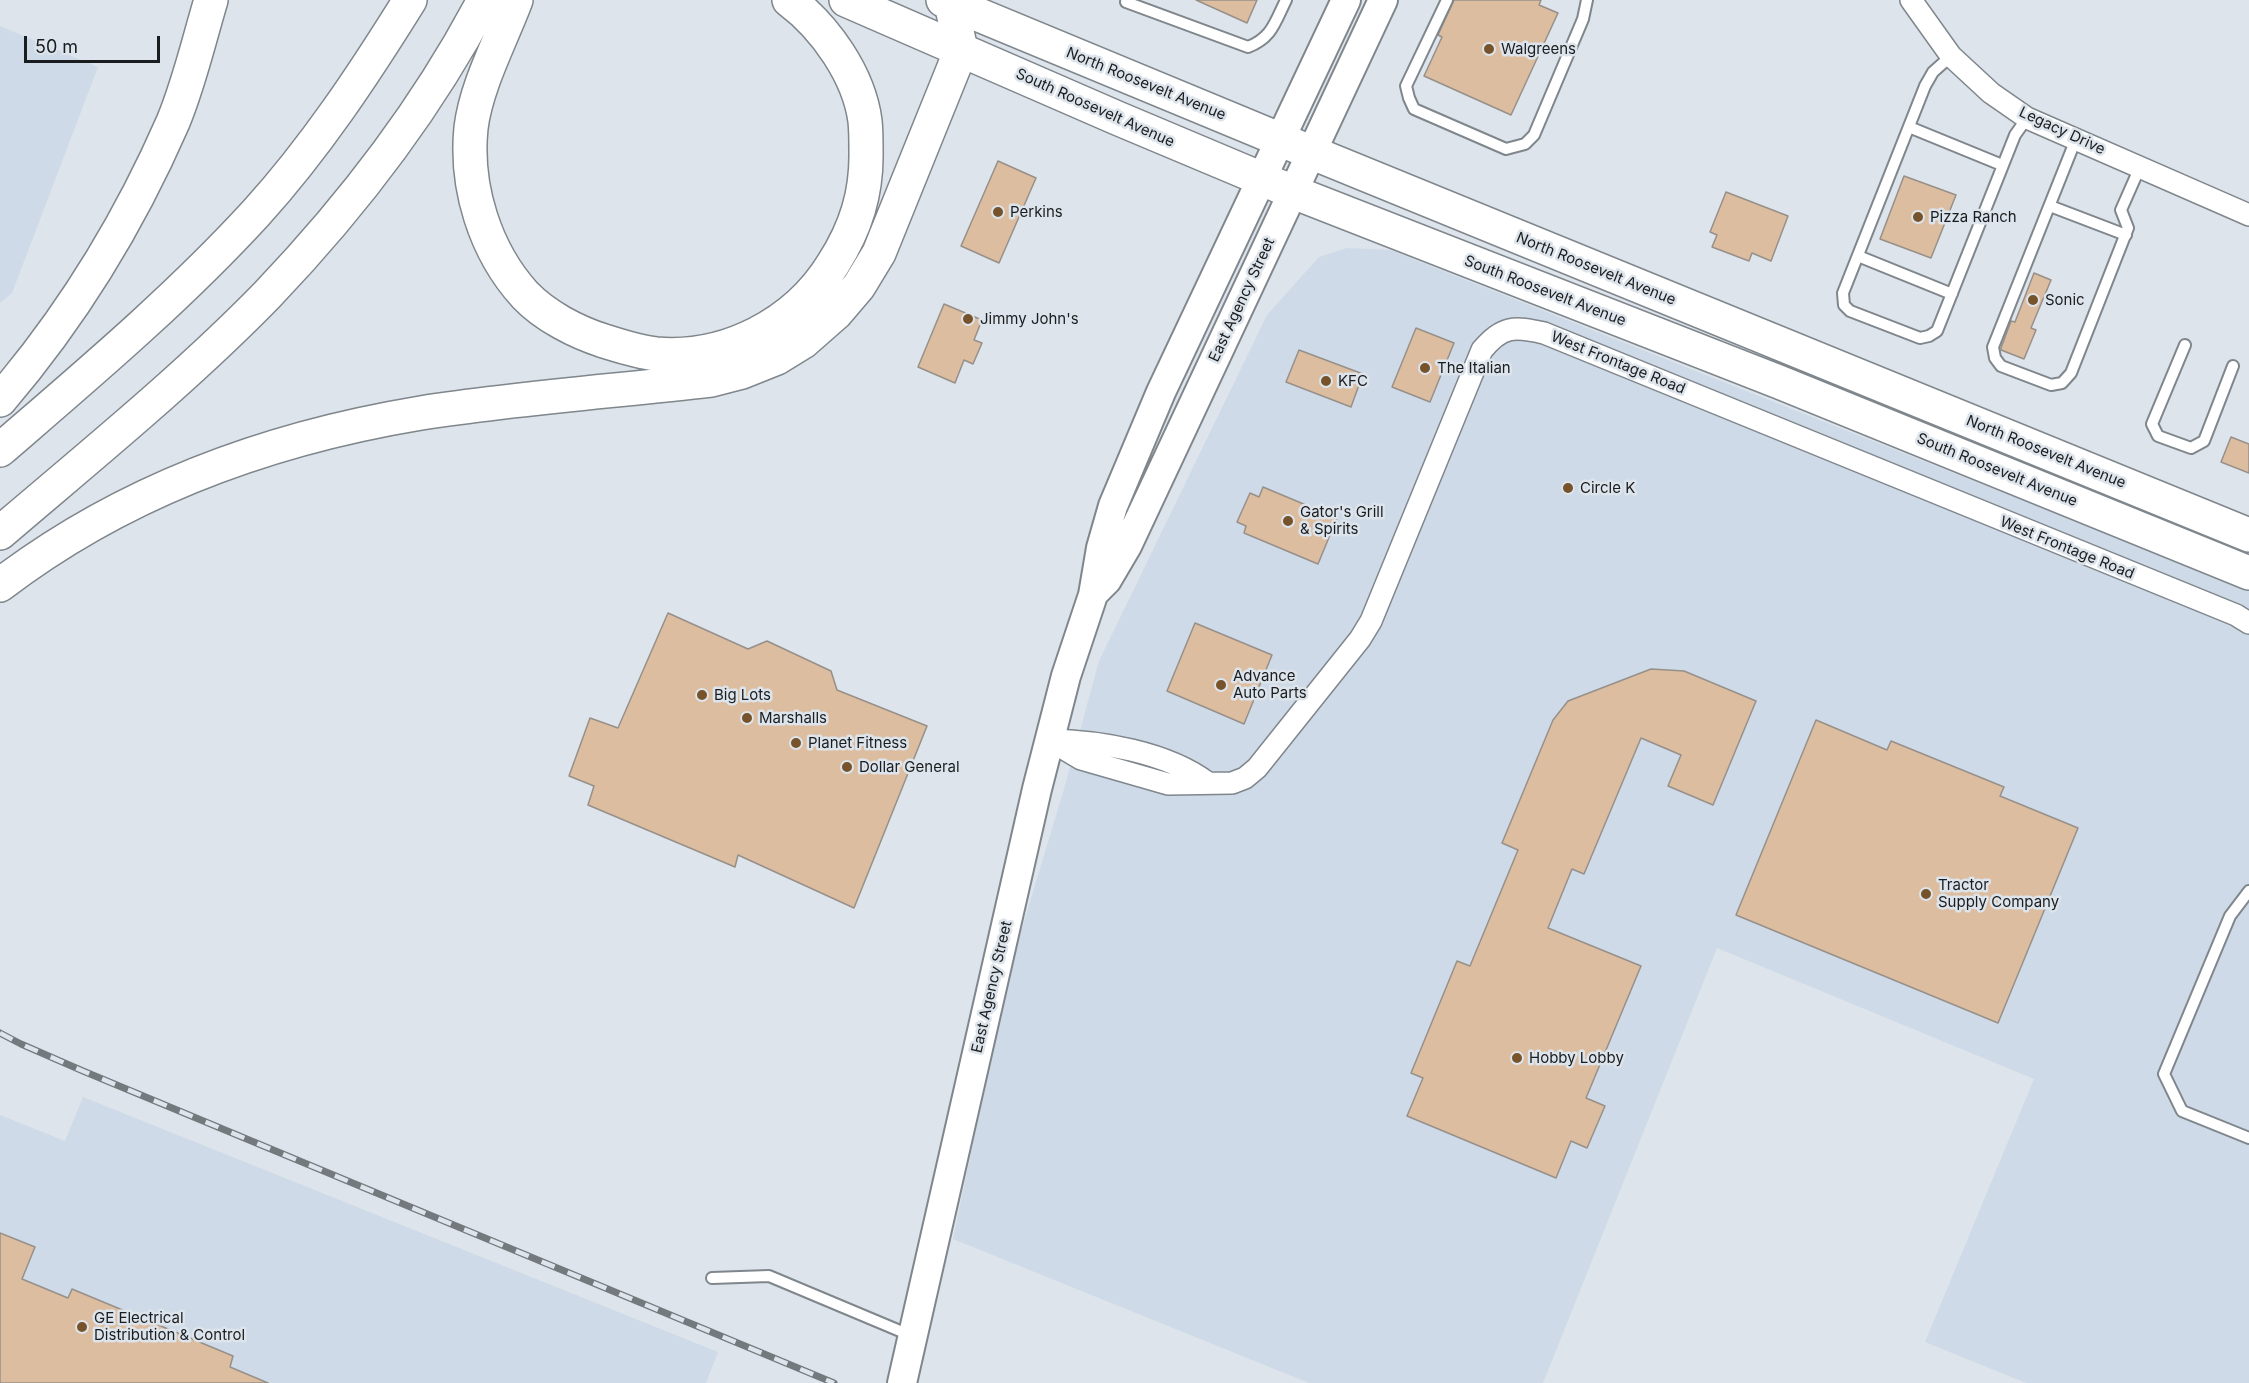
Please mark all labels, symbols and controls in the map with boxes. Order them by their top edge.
scale bar [27,24,164,62]
text: 50 m [35,36,78,57]
place label: Walgreens [1501,40,1576,58]
marker: Walgreens [1482,42,1496,56]
street label: North Roosevelt Avenue [1064,44,1228,124]
street label: South Roosevelt Avenue [1013,65,1177,151]
street label: Legacy Drive [2016,103,2108,159]
place label: Perkins [1010,203,1063,221]
marker: Perkins [991,205,1005,219]
place label: Pizza Ranch [1930,208,2017,226]
marker: Pizza Ranch [1911,210,1925,224]
street label: North Roosevelt Avenue [1514,229,1678,309]
street label: East Agency Street [1205,235,1279,365]
street label: South Roosevelt Avenue [1462,252,1628,330]
place label: Sonic [2045,291,2085,309]
marker: Sonic [2026,293,2040,307]
place label: Jimmy John's [980,310,1079,328]
marker: Jimmy John's [961,312,975,326]
street label: West Frontage Road [1548,328,1688,398]
place label: The Italian [1437,359,1511,377]
marker: The Italian [1418,361,1432,375]
place label: KFC [1338,372,1368,390]
marker: KFC [1319,374,1333,388]
street label: North Roosevelt Avenue [1964,412,2128,492]
street label: South Roosevelt Avenue [1914,429,2080,511]
place label: Circle K [1580,479,1635,497]
marker: Circle K [1561,481,1575,495]
place label: Gator's Grill & Spirits [1300,503,1384,538]
street label: West Frontage Road [1997,513,2137,583]
marker: Gator's Grill & Spirits [1281,514,1295,528]
place label: Advance Auto Parts [1233,667,1307,702]
marker: Advance Auto Parts [1214,678,1228,692]
place label: Big Lots [714,686,771,704]
marker: Big Lots [695,688,709,702]
place label: Marshalls [759,709,827,727]
marker: Marshalls [740,711,754,725]
place label: Planet Fitness [808,734,907,752]
marker: Planet Fitness [789,736,803,750]
place label: Dollar General [859,758,960,776]
marker: Dollar General [840,760,854,774]
place label: Tractor Supply Company [1938,876,2059,911]
marker: Tractor Supply Company [1919,887,1933,901]
street label: East Agency Street [968,919,1016,1055]
place label: Hobby Lobby [1529,1049,1624,1067]
marker: Hobby Lobby [1510,1051,1524,1065]
place label: GE Electrical Distribution & Control [94,1309,245,1344]
marker: GE Electrical Distribution & Control [75,1320,89,1334]

